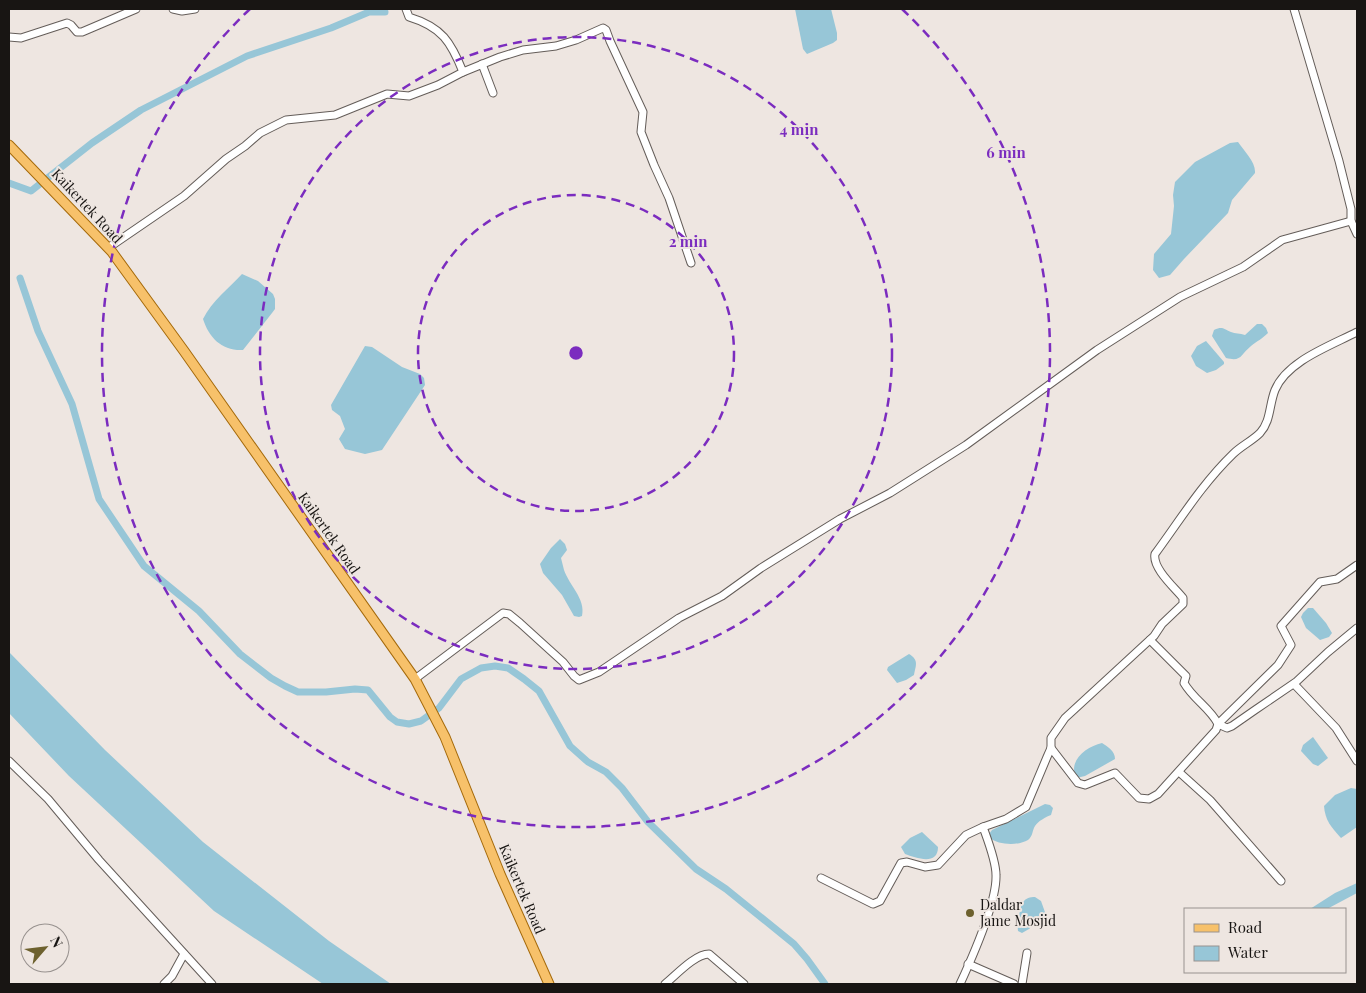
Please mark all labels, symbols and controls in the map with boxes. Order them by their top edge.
text: 4 min [780,119,819,139]
text: 6 min [986,142,1026,162]
street label: Kaikertek Road [48,164,127,247]
text: 2 min [669,231,708,251]
centre of rings [567,344,585,362]
street label: Kaikertek Road [294,488,365,577]
street label: Kaikertek Road [495,841,550,937]
place label: Daldar Jame Mosjid [979,895,1056,930]
marker: Daldar Jame Mosjid [964,907,976,919]
legend [1184,908,1346,973]
text: Road [1228,917,1262,937]
north arrow [20,923,70,973]
text: N [46,933,68,951]
text: Water [1227,942,1268,962]

